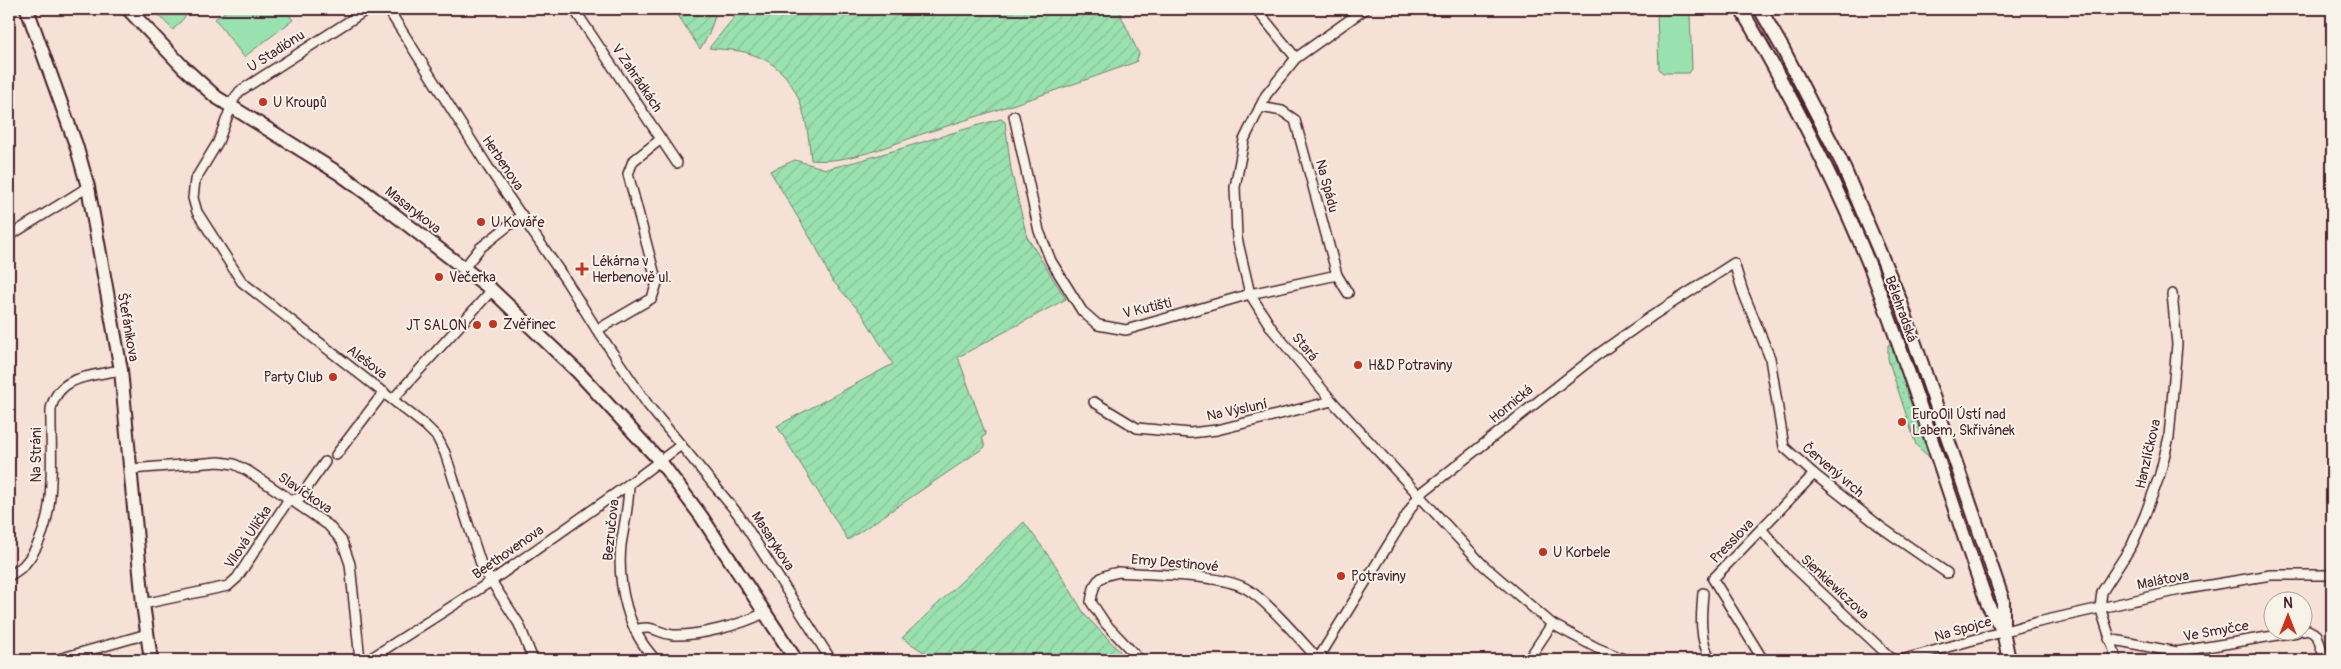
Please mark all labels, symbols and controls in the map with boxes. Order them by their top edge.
street label: U Stadiónu [244,26,308,76]
street label: V Zahrádkách [608,41,666,115]
place label: U Kroupů [273,94,327,111]
marker: U Kroupů [257,96,269,108]
street label: Herbenova [479,132,527,194]
street label: Na Spádu [1312,158,1342,214]
street label: Masarykova [382,183,444,237]
place label: U Kováře [491,214,545,231]
marker: U Kováře [475,216,487,228]
place label: Lékárna v Herbenově ul. [592,253,672,286]
marker: Lékárna v Herbenově ul. [576,263,588,275]
place label: Večerka [449,269,496,286]
marker: Večerka [433,271,445,283]
street label: Bělehradská [1881,274,1921,344]
street label: Štefánikova [114,291,143,363]
street label: V Kutišti [1121,294,1173,322]
place label: Zvěřinec [503,316,556,333]
place label: JT SALON [406,317,467,334]
marker: Zvěřinec [487,318,499,330]
marker: JT SALON [471,319,483,331]
street label: Stará [1288,329,1322,365]
street label: Alešova [344,341,390,383]
place label: H&D Potraviny [1368,357,1452,374]
marker: H&D Potraviny [1352,359,1364,371]
place label: Party Club [264,369,323,386]
marker: Party Club [327,371,339,383]
street label: Hornická [1486,381,1536,427]
street label: Na Výsluní [1205,395,1269,425]
place label: EuroOil Ústí nad Labem, Skřivánek [1912,406,2015,439]
marker: EuroOil Ústí nad Labem, Skřivánek [1896,416,1908,428]
street label: Hanzlíčkova [2132,418,2164,490]
street label: Na Stráni [28,427,45,482]
street label: Červený vrch [1799,438,1868,501]
street label: Slavíčkova [275,469,335,517]
street label: Bezručova [599,498,623,562]
street label: Vilová Ulička [221,502,275,572]
street label: Masarykova [748,508,798,574]
street label: Presslova [1707,515,1757,567]
street label: Beethovenova [469,521,547,583]
place label: U Korbele [1553,544,1610,561]
marker: U Korbele [1537,546,1549,558]
street label: Emy Destinové [1130,551,1220,575]
street label: Sienkiewiczova [1797,551,1873,623]
street label: Malátova [2136,567,2190,593]
place label: Potraviny [1351,568,1406,585]
marker: Potraviny [1335,570,1347,582]
north arrow [2264,592,2314,642]
text: N [2283,595,2293,612]
street label: Na Spojce [1933,613,1994,645]
street label: Ve Smyčce [2182,617,2250,645]

